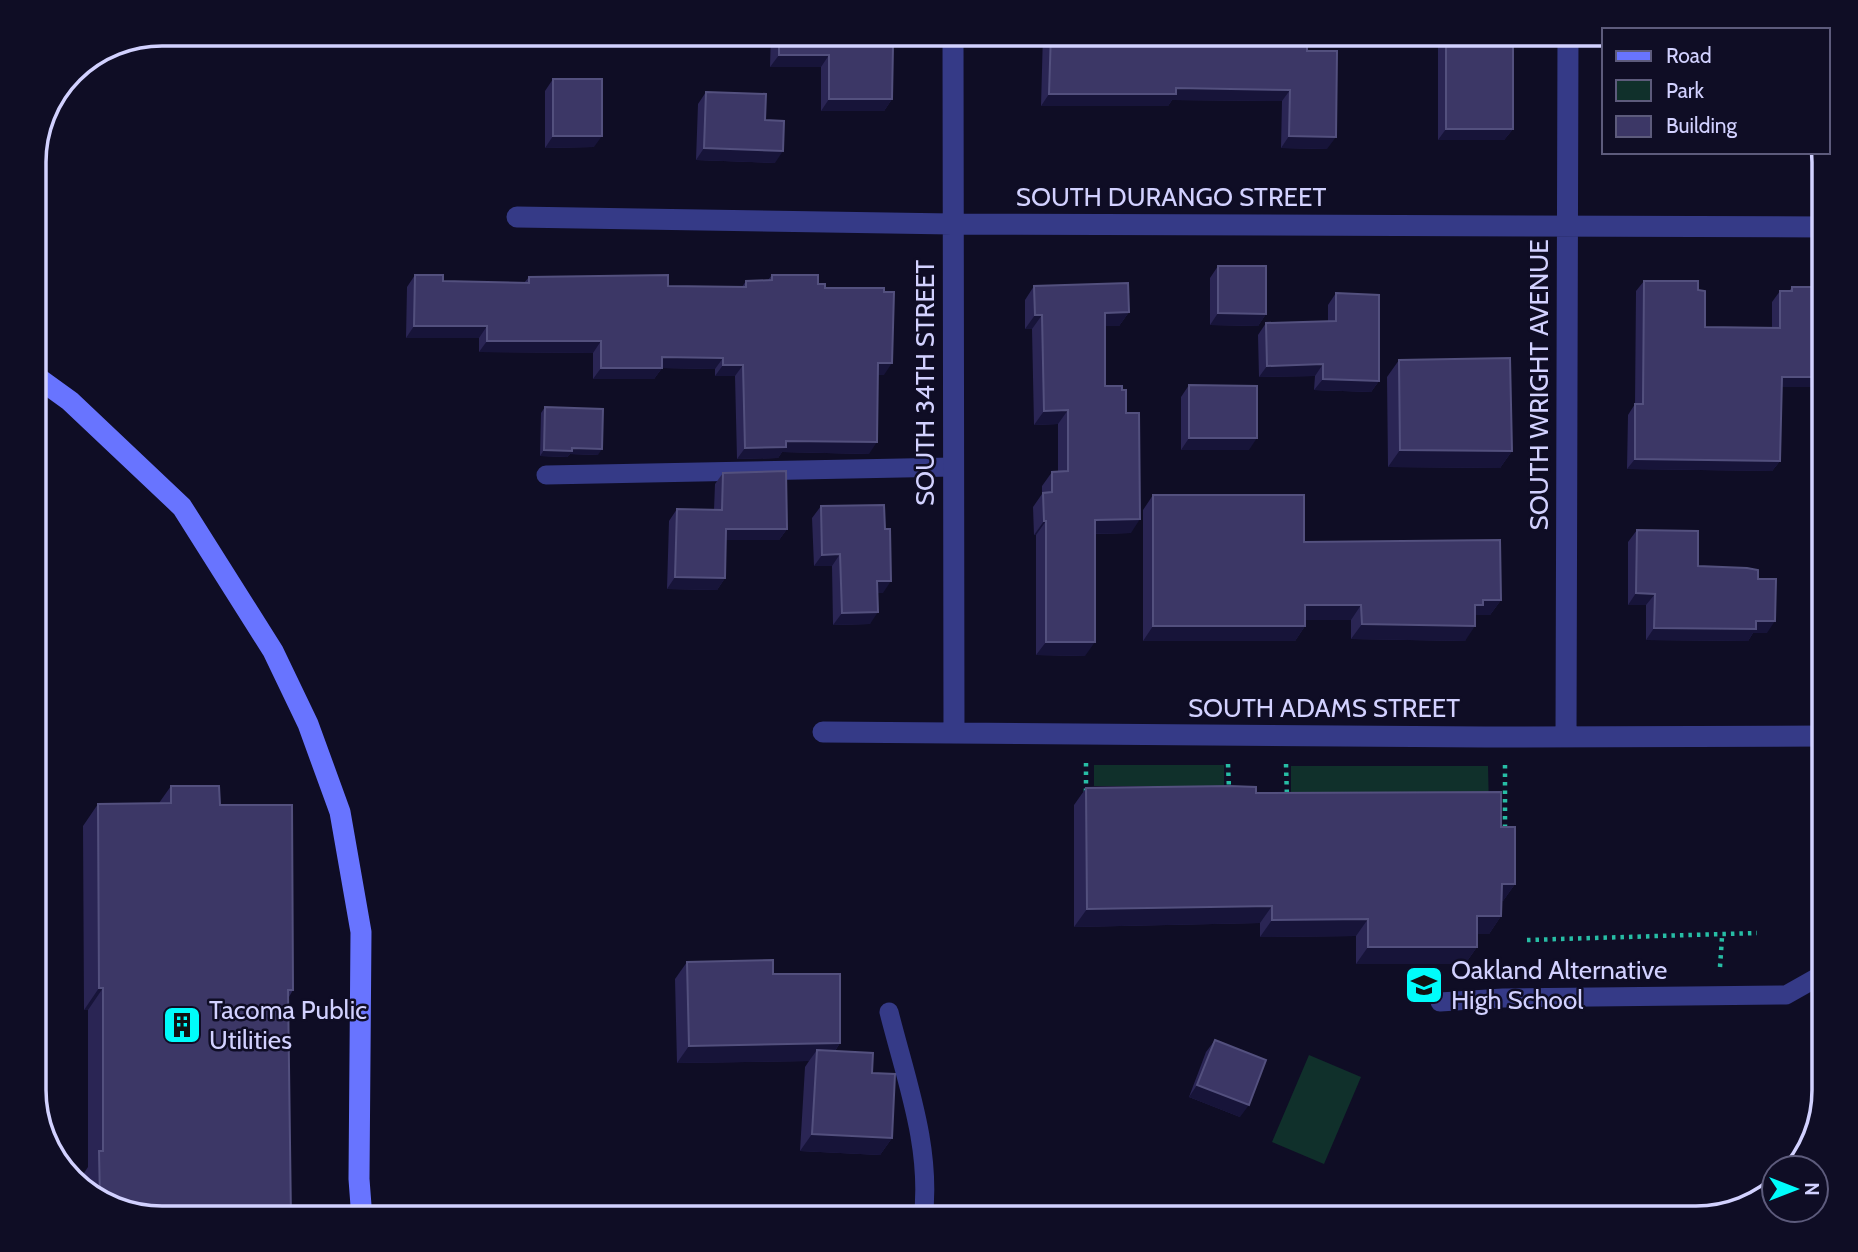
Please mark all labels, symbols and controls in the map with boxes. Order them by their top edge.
legend [1602,28,1830,154]
text: Road [1666,43,1712,68]
text: Park [1666,78,1704,103]
text: Building [1666,113,1738,138]
street label: SOUTH DURANGO STREET [1016,181,1326,213]
street label: SOUTH WRIGHT AVENUE [1523,239,1555,531]
street label: SOUTH 34TH STREET [909,260,941,506]
street label: SOUTH ADAMS STREET [1188,692,1460,724]
place label: Oakland Alternative High School [1451,954,1667,1016]
school or university icon: Oakland Alternative High School [1403,964,1445,1006]
place label: Tacoma Public Utilities [209,994,367,1056]
building icon: Tacoma Public Utilities [161,1004,203,1046]
north arrow [1760,1154,1830,1224]
text: N [1800,1182,1823,1196]

